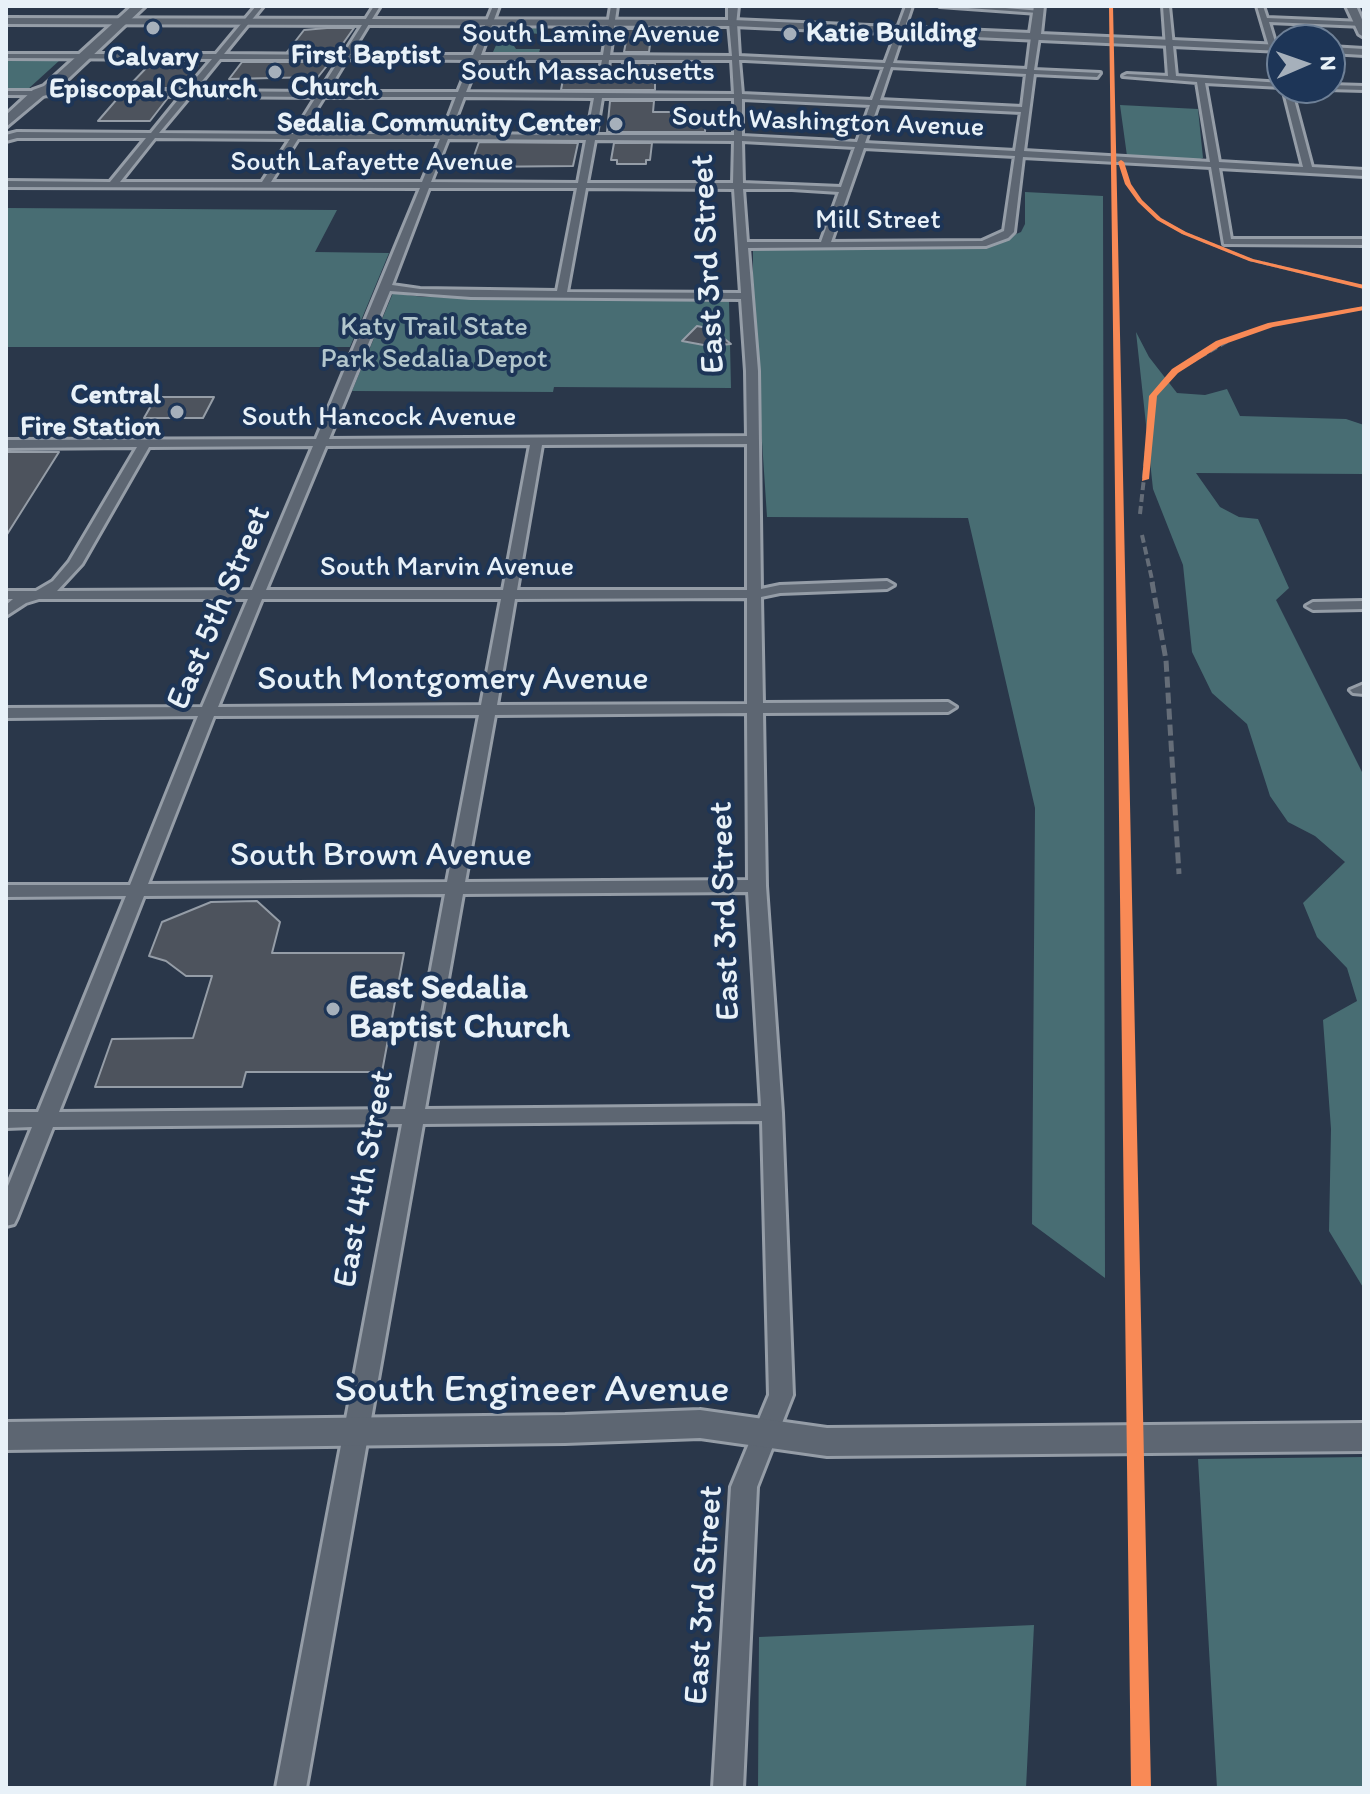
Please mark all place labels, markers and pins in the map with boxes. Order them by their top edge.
place label: Katie Building [806,17,977,51]
marker: Calvary Episcopal Church [144,19,162,37]
marker: Katie Building [781,25,799,43]
place label: First Baptist Church [291,39,441,105]
place label: Calvary Episcopal Church [49,41,257,107]
marker: First Baptist Church [266,63,284,81]
place label: Sedalia Community Center [277,107,600,141]
marker: Sedalia Community Center [607,115,625,133]
place label: Central Fire Station [20,379,161,445]
marker: Central Fire Station [168,403,186,421]
place label: East Sedalia Baptist Church [349,969,570,1048]
marker: East Sedalia Baptist Church [324,1000,342,1018]

